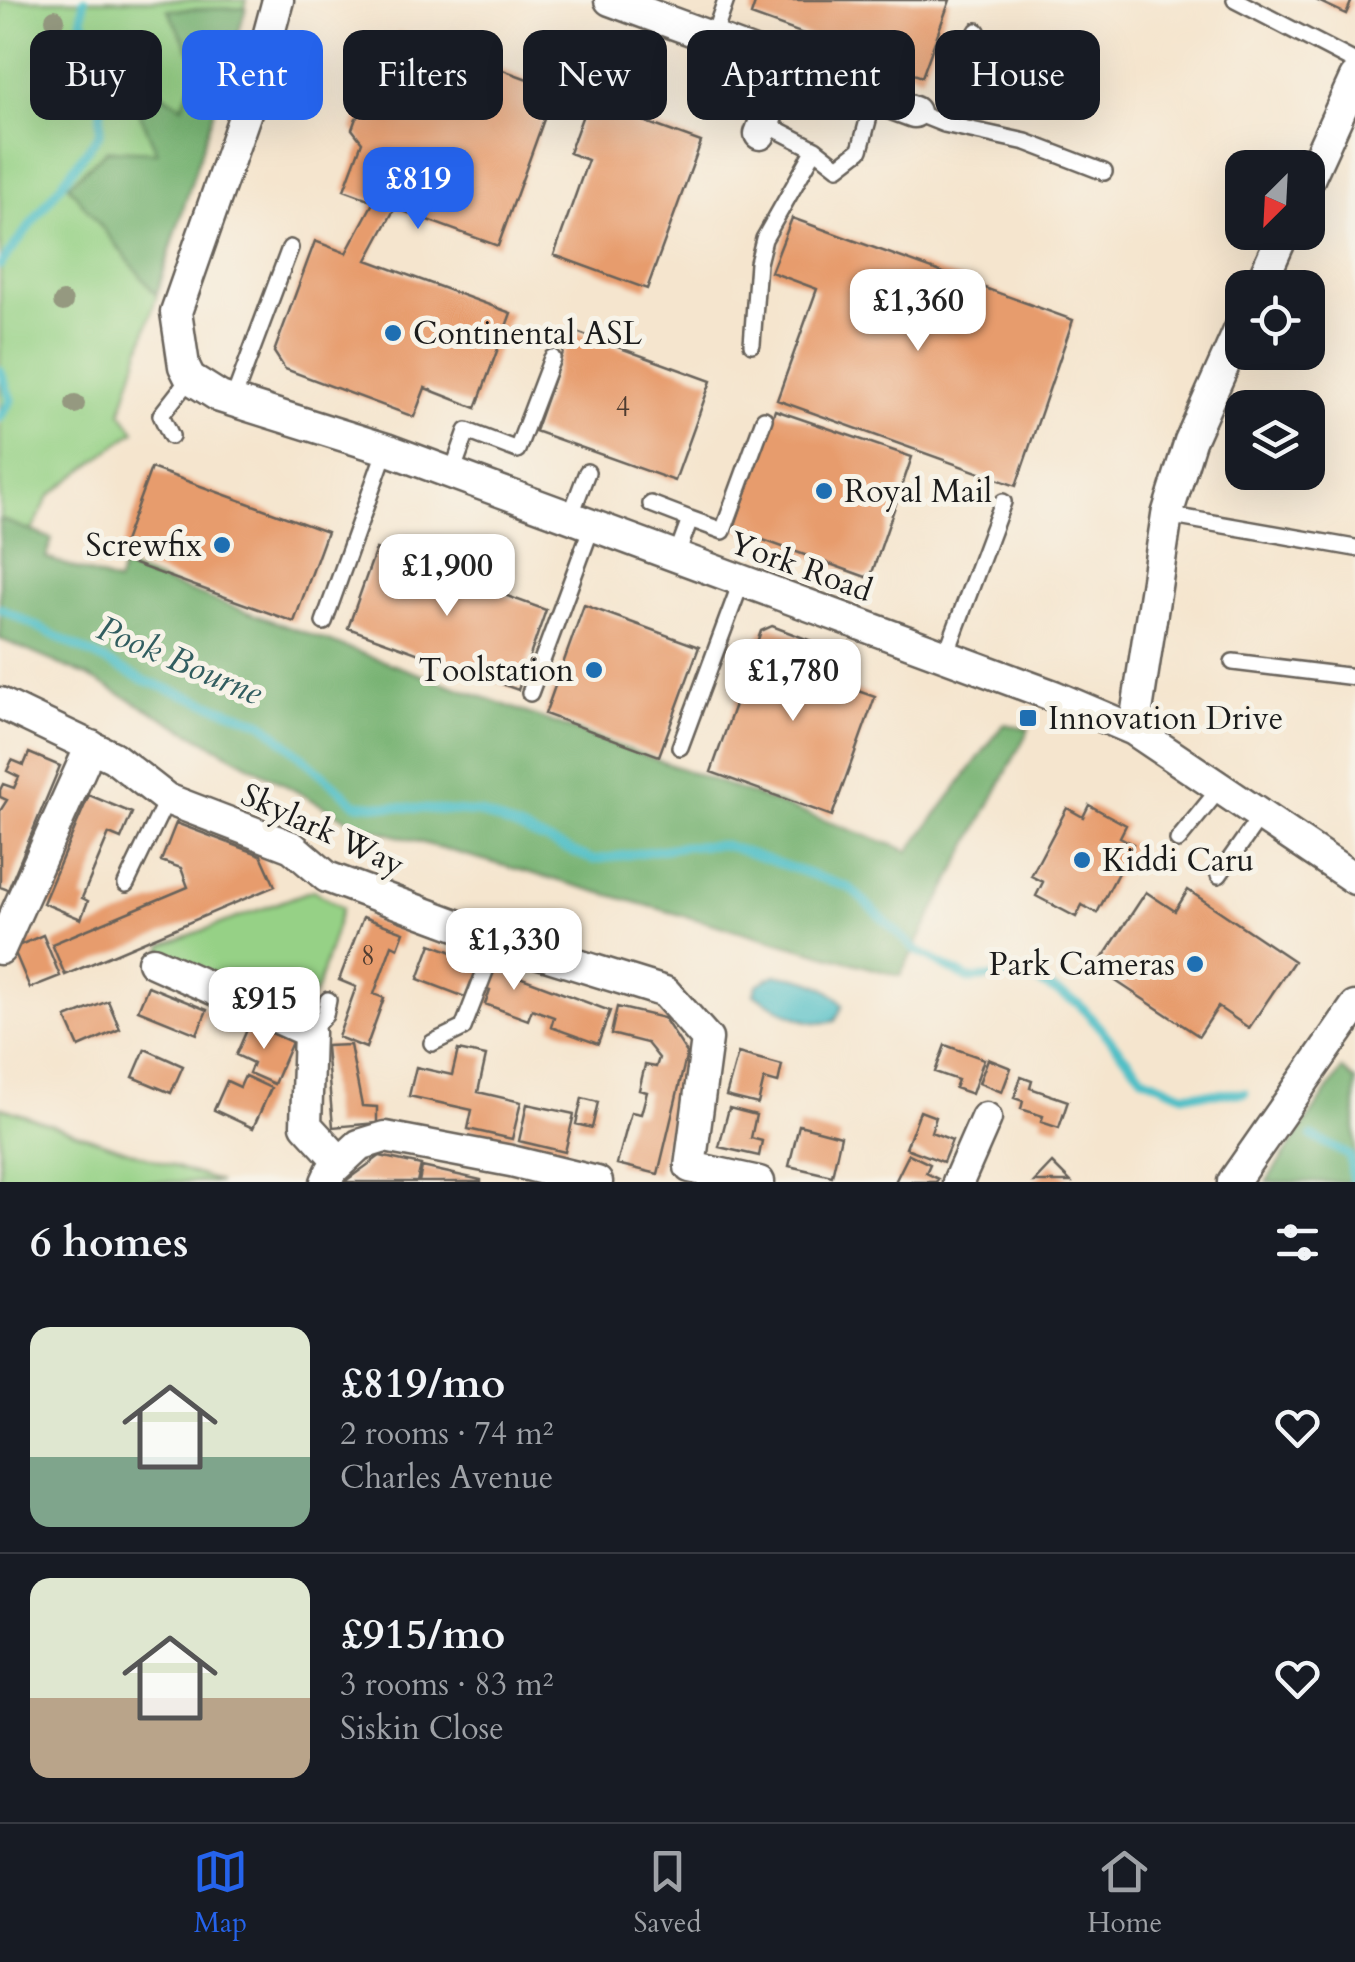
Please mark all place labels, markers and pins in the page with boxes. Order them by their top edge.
pin: £819 [359,147,477,232]
pin: £1,360 [837,269,999,354]
place label: Continental ASL [413,312,642,356]
marker: Continental ASL [382,322,404,344]
place label: Royal Mail [844,470,992,514]
marker: Royal Mail [813,480,835,502]
place label: Screwfix [86,524,202,568]
marker: Screwfix [211,534,233,556]
pin: £1,900 [366,534,528,619]
pin: £1,780 [712,639,874,724]
place label: Toolstation [419,649,574,693]
marker: Toolstation [583,659,605,681]
place label: Innovation Drive [1048,697,1283,741]
marker: Innovation Drive [1017,707,1039,729]
place label: Kiddi Caru [1102,839,1254,883]
marker: Kiddi Caru [1071,849,1093,871]
pin: £1,330 [433,908,595,993]
place label: Park Cameras [989,943,1175,987]
marker: Park Cameras [1184,953,1206,975]
pin: £915 [205,967,323,1052]

